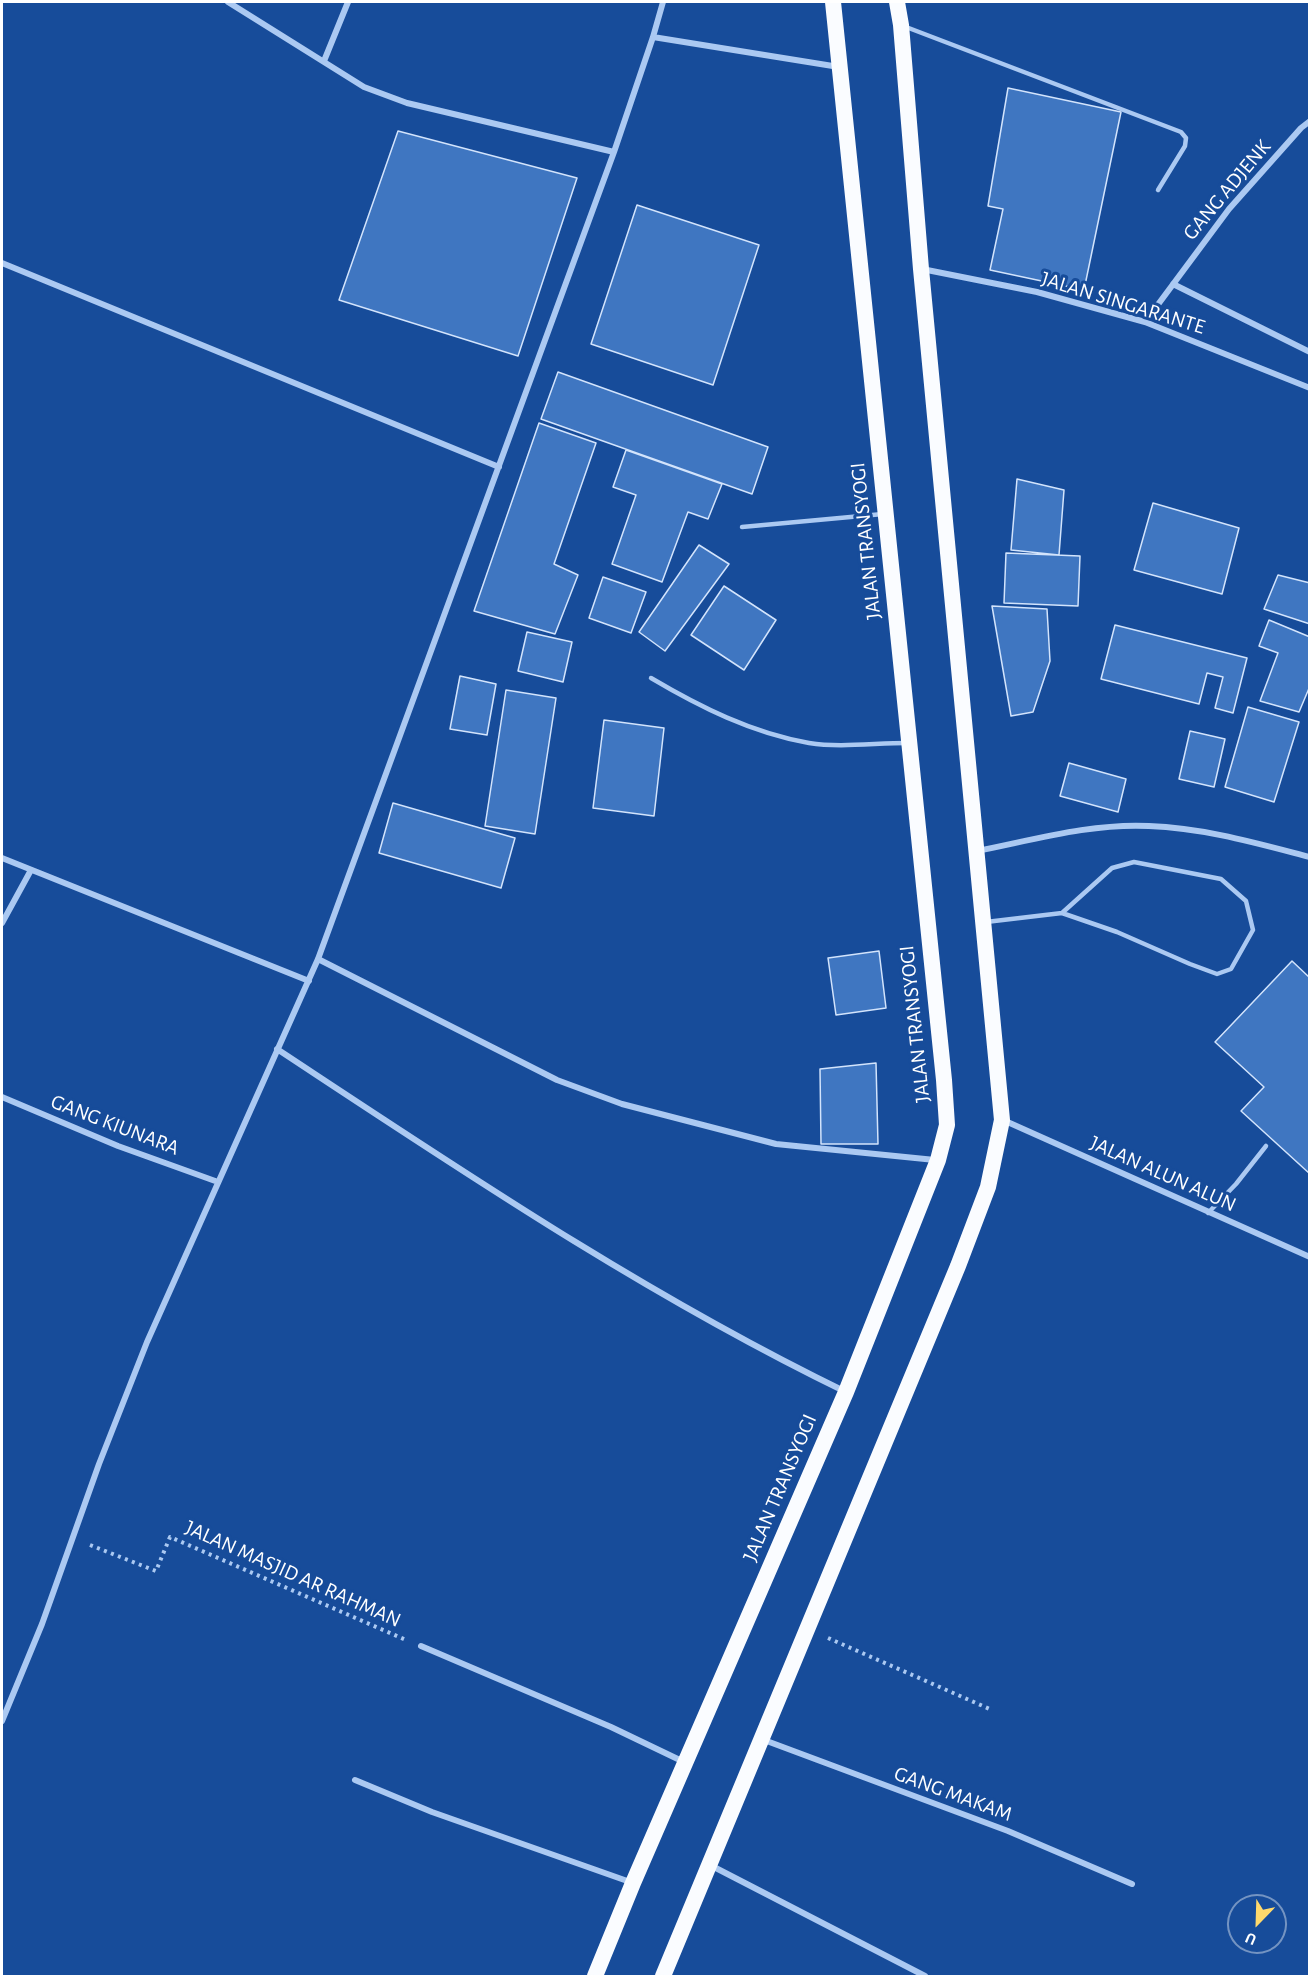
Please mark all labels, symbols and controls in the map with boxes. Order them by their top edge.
street label: GANG ADJENK [1178,135,1276,245]
street label: JALAN SINGARANTE [1038,266,1208,340]
street label: JALAN TRANSYOGI [845,461,887,621]
street label: JALAN TRANSYOGI [894,944,936,1104]
street label: GANG KIUNARA [47,1089,183,1161]
street label: JALAN ALUN ALUN [1086,1130,1240,1218]
street label: JALAN TRANSYOGI [738,1411,822,1565]
street label: JALAN MASJID AR RAHMAN [181,1515,405,1633]
street label: GANG MAKAM [891,1761,1015,1827]
north arrow [1227,1894,1287,1954]
text: U [1243,1929,1259,1948]

